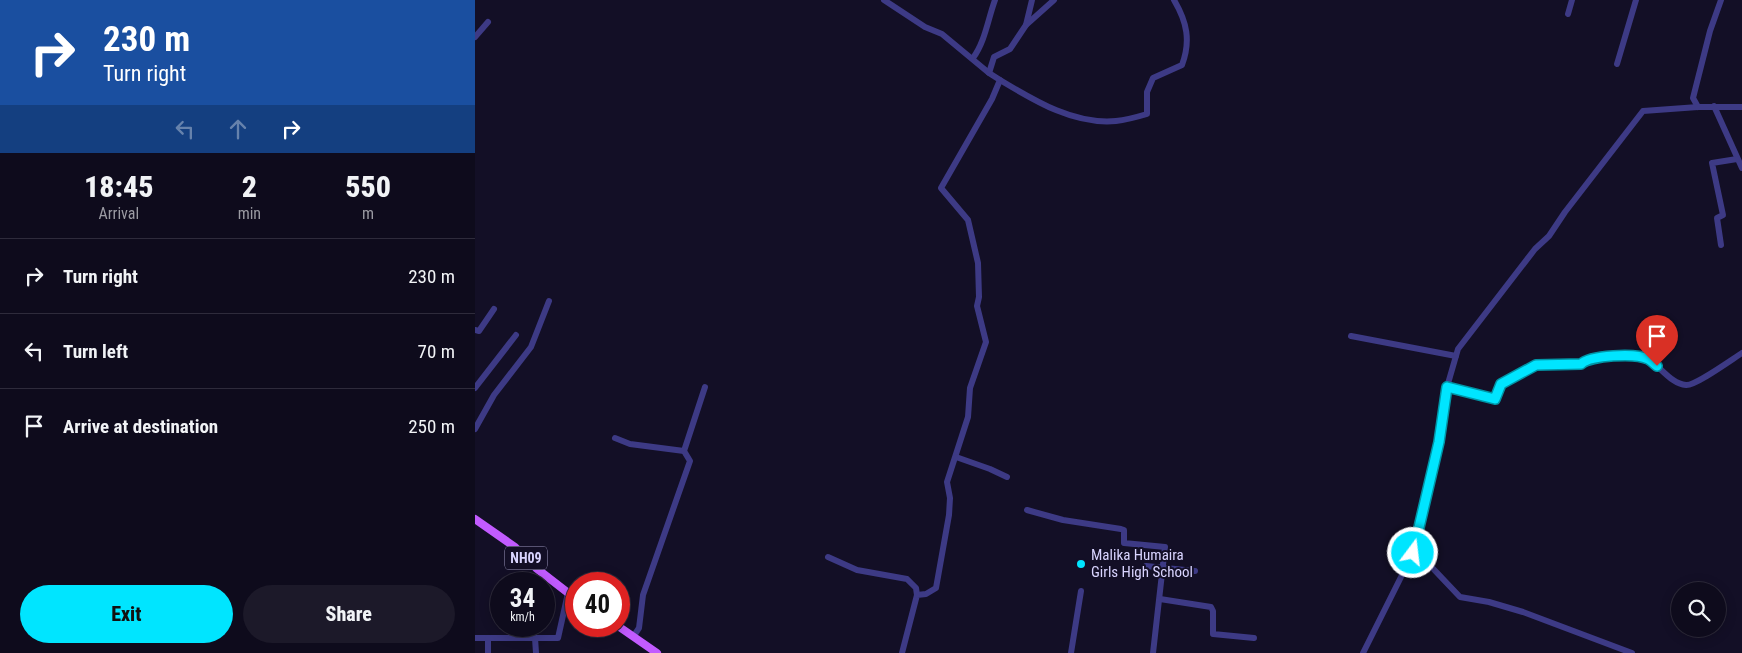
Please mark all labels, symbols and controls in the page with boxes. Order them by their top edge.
text: 230 m [103,19,190,60]
icon: right [20,20,85,85]
text: Turn right [103,61,186,86]
icon: left [171,115,199,143]
icon: ahead [224,115,252,143]
icon: right [277,115,305,143]
text: 18:45 [84,169,154,204]
text: 2 [242,169,257,204]
text: 550 [345,169,391,204]
text: Arrival [98,204,139,223]
text: min [238,204,261,223]
text: m [362,204,374,223]
icon: right [20,262,48,290]
text: Turn right [63,265,138,288]
text: 230 m [408,265,455,288]
pin [1636,315,1678,366]
icon: arrive [1643,322,1671,350]
icon: left [20,337,48,365]
text: Turn left [63,340,128,363]
text: 70 m [418,340,455,363]
icon: arrive [20,412,48,440]
text: Arrive at destination [63,415,218,438]
text: 250 m [408,415,455,438]
position arrow [1386,526,1438,578]
road number: NH09 [505,546,547,570]
place label: Malika Humaira Girls High School [1091,546,1193,581]
marker: Malika Humaira Girls High School [1075,558,1087,570]
speed limit sign: 40 [565,572,630,637]
map controls [1671,582,1726,637]
button: search [1671,582,1726,637]
text: 34 [510,584,535,613]
button: Exit [20,585,233,643]
button: Share [243,585,455,643]
text: km/h [510,610,535,624]

